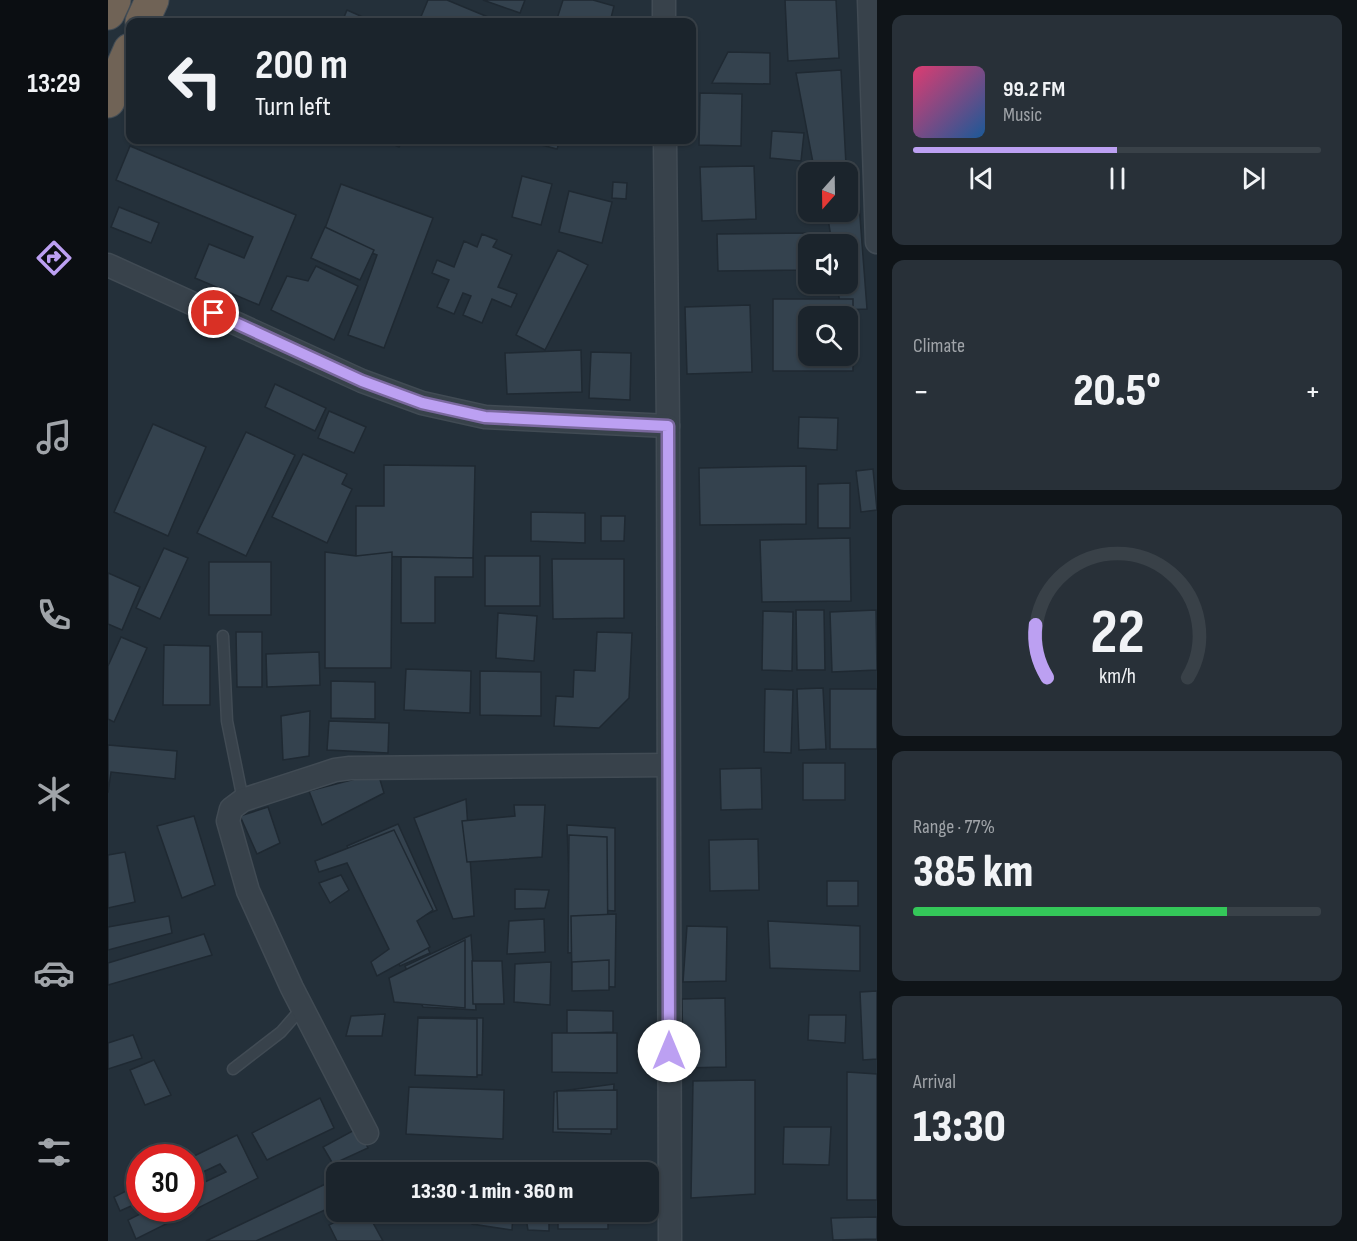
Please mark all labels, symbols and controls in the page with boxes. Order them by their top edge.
text: 200 m [255,40,348,91]
icon: left [156,42,234,120]
text: 13:29 [27,68,81,100]
text: 99.2 FM [1003,76,1065,103]
text: Turn left [255,91,331,123]
text: Music [1003,103,1042,127]
north arrow [798,162,858,222]
map controls [798,162,858,366]
icon: previous [965,162,998,195]
icon: pause [1101,162,1134,195]
icon: next [1237,162,1270,195]
button: sound [798,234,858,294]
icon: directions [33,237,75,279]
pin [188,287,239,338]
icon: arrive [197,296,230,329]
button: search [798,306,858,366]
text: Climate [913,334,965,358]
text: 20.5° [1073,364,1161,419]
text: − [913,372,929,412]
text: + [1305,372,1321,412]
icon: music [33,416,75,458]
icon: phone [33,594,75,636]
text: 22 [1090,596,1144,671]
text: km/h [1098,664,1136,689]
icon: climate [33,773,75,815]
text: Range · 77% [913,815,995,839]
text: 385 km [913,845,1033,900]
icon: car [33,952,75,994]
position arrow [637,1019,701,1083]
text: Arrival [913,1070,956,1094]
text: 13:30 [913,1100,1006,1155]
icon: filters [33,1131,75,1173]
speed limit sign: 30 [126,1144,204,1222]
text: 13:30 · 1 min · 360 m [412,1178,573,1205]

